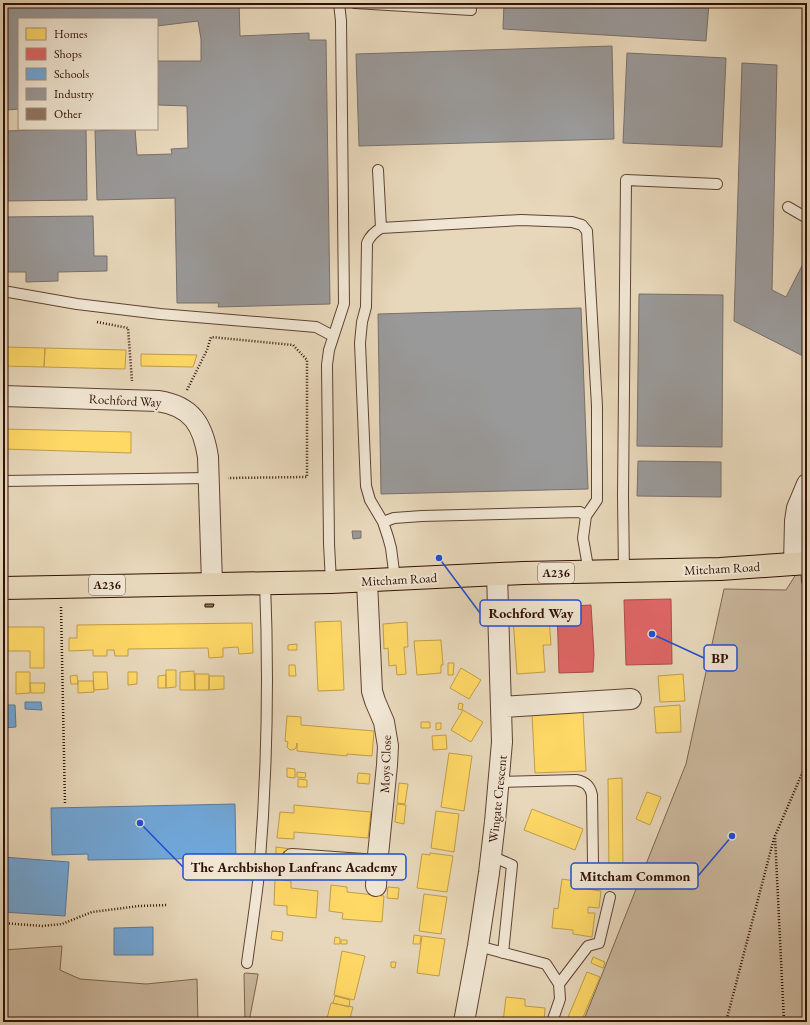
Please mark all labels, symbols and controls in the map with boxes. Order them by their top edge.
legend [18,18,158,130]
text: Homes [54,26,88,42]
text: Shops [54,46,82,62]
text: Schools [54,66,89,82]
text: Industry [54,86,94,102]
text: Other [54,106,82,122]
street label: Rochford Way [88,390,162,411]
street label: Mitcham Road [684,558,761,579]
road number: A236 [538,563,574,583]
street label: Mitcham Road [361,569,438,590]
road number: A236 [89,575,125,595]
callout: Rochford Way [480,600,581,626]
text: Rochford Way [489,604,574,622]
callout: BP [704,645,737,671]
text: BP [711,649,729,667]
street label: Moys Close [376,735,395,793]
street label: Wingate Crescent [484,754,511,844]
callout: The Archbishop Lanfranc Academy [183,854,406,880]
text: The Archbishop Lanfranc Academy [190,858,398,876]
callout: Mitcham Common [571,863,698,889]
text: Mitcham Common [580,867,691,885]

